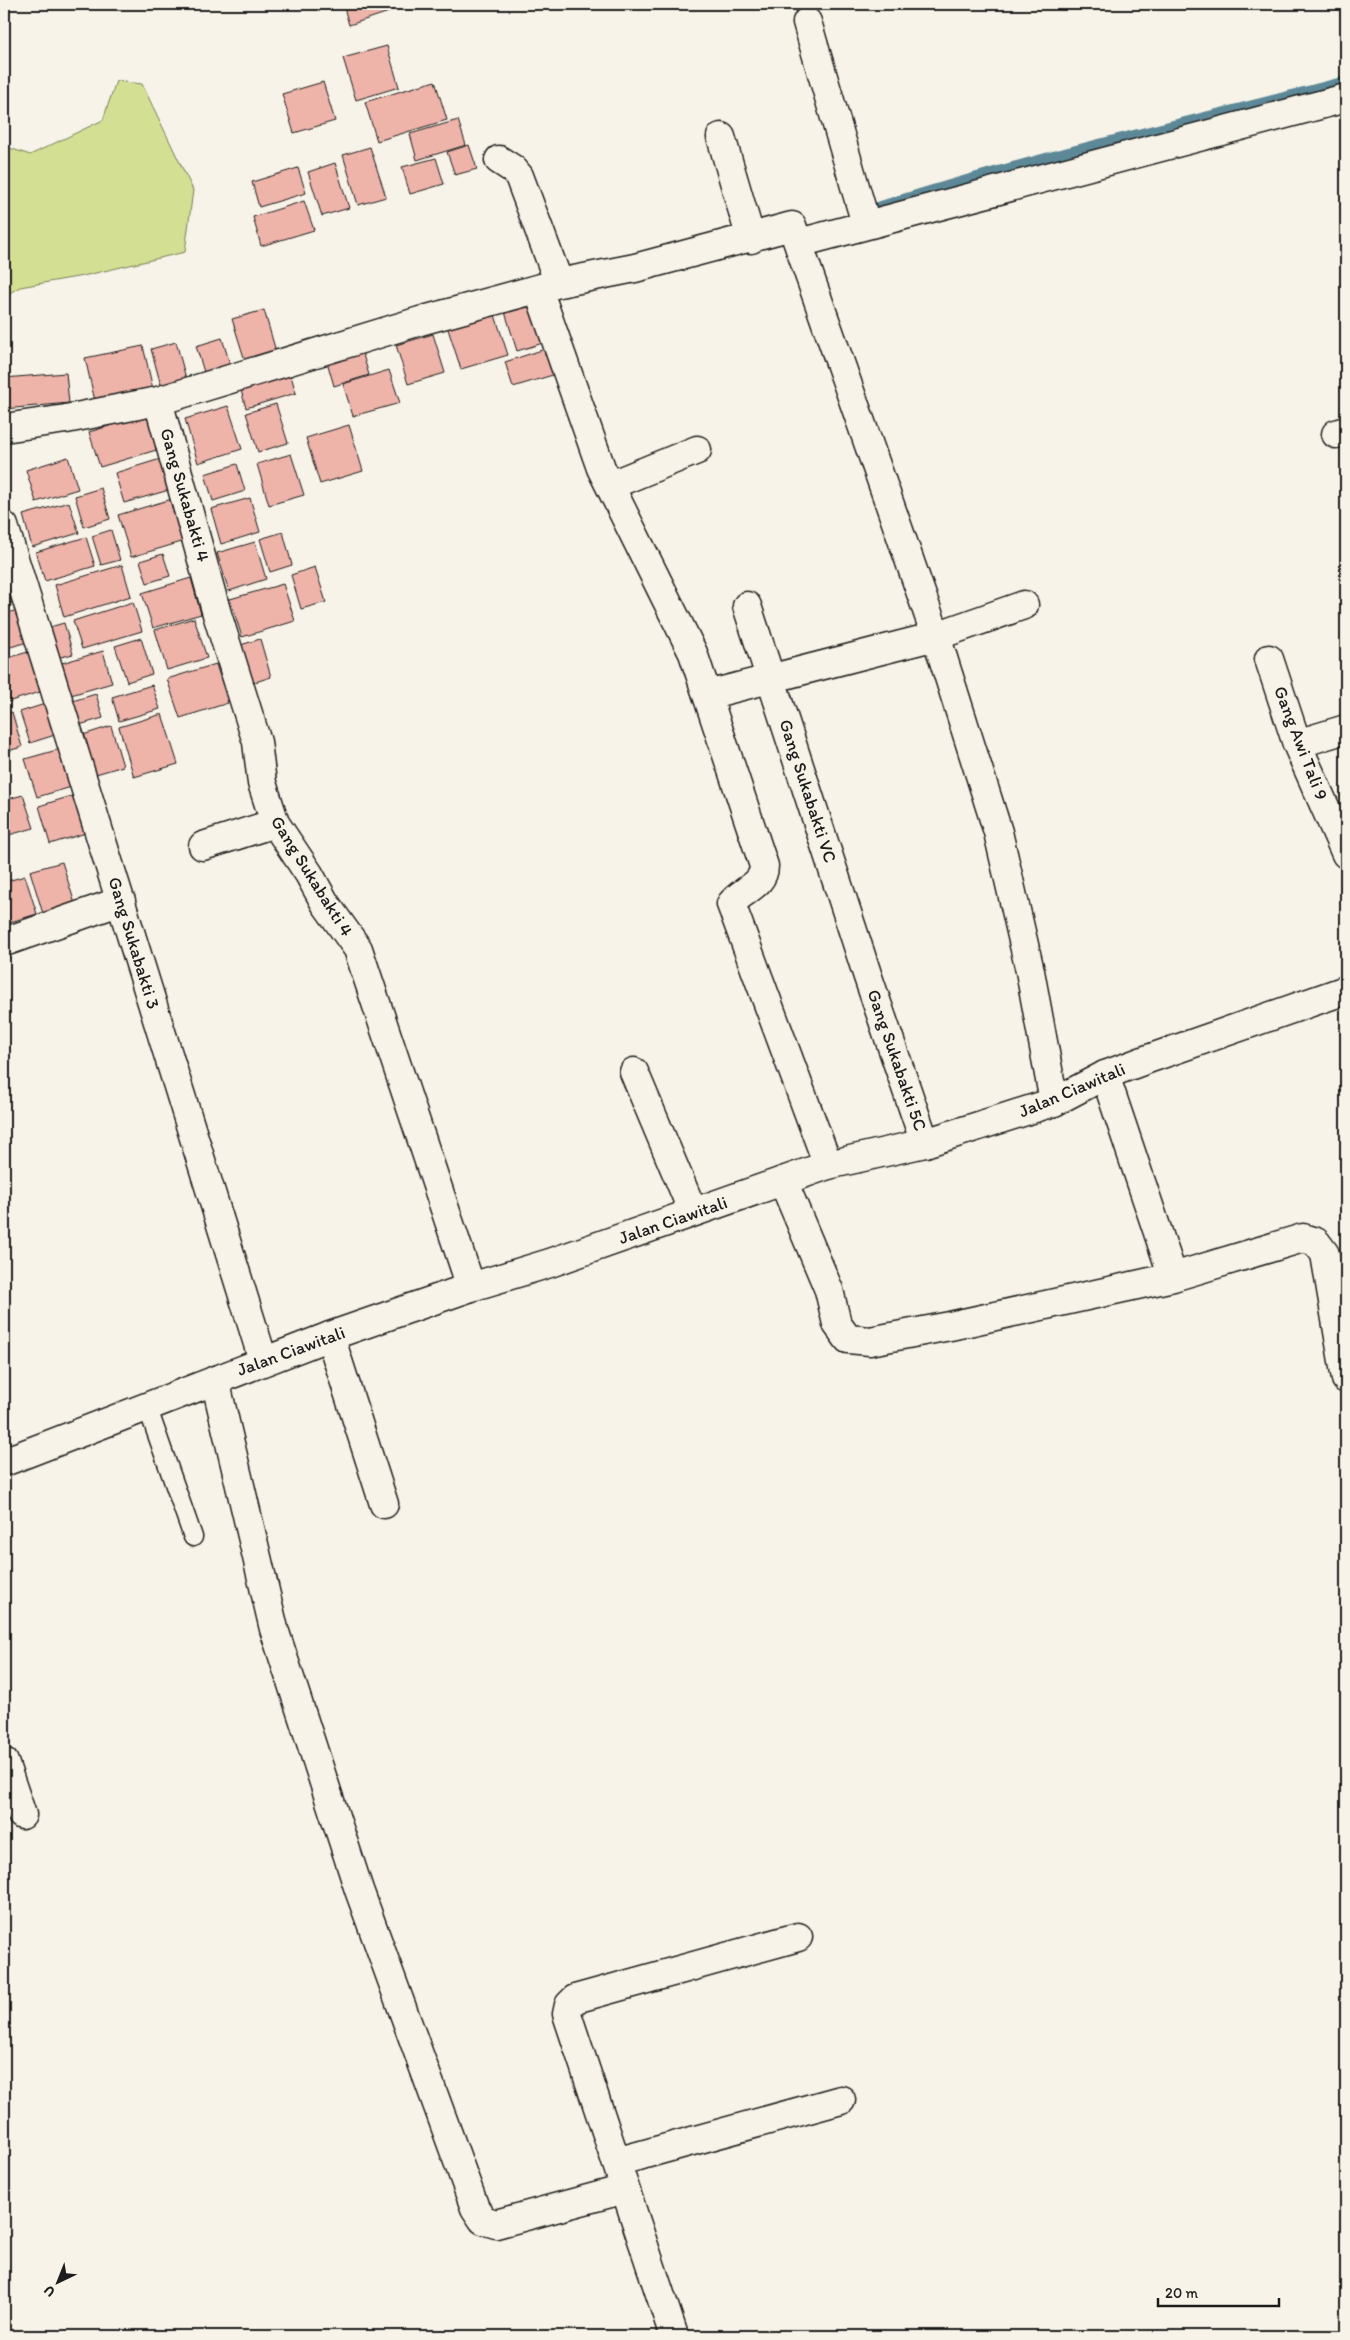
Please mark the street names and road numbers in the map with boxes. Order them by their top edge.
street label: Gang Sukabakti 4 [155,426,215,564]
street label: Gang Awi Tali 9 [1269,683,1333,803]
street label: Gang Sukabakti VC [774,717,842,865]
street label: Gang Sukabakti 4 [266,812,358,940]
street label: Gang Sukabakti 3 [103,874,165,1012]
street label: Gang Sukabakti 5C [862,986,932,1134]
street label: Jalan Ciawitali [1015,1058,1129,1122]
street label: Jalan Ciawitali [616,1191,730,1249]
street label: Jalan Ciawitali [234,1321,348,1381]

